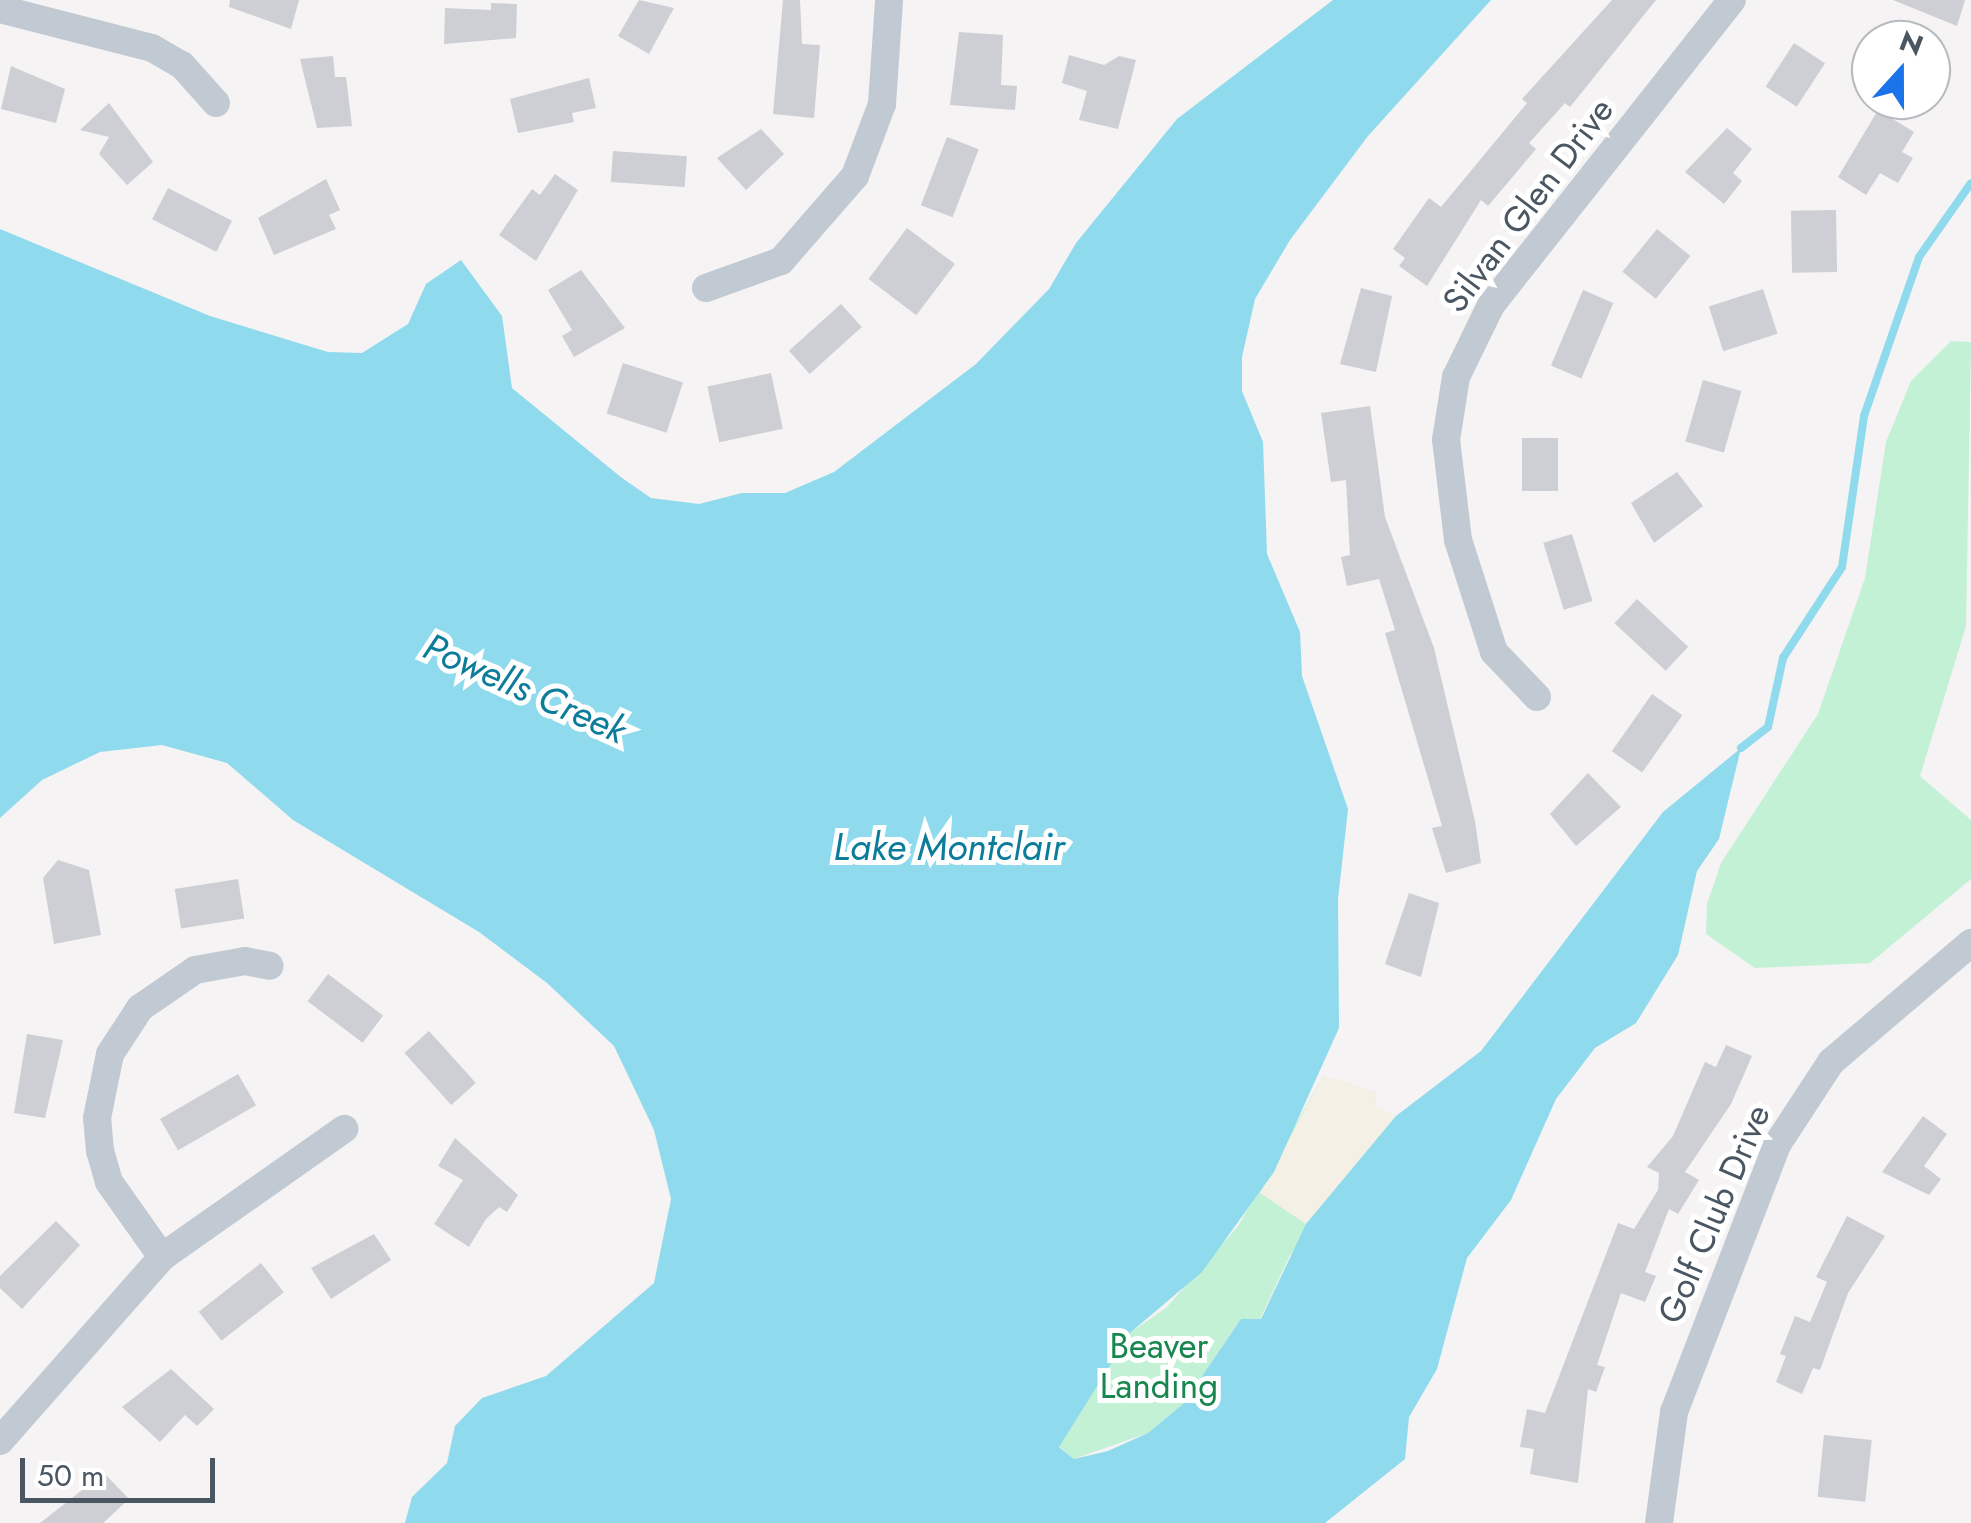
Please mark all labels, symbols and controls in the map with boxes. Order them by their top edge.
north arrow [1851,20,1951,120]
text: N [1893,20,1929,67]
street label: Silvan Glen Drive [1434,90,1622,320]
water label: Powells Creek [417,623,633,753]
water label: Lake Montclair [833,824,1065,870]
street label: Golf Club Drive [1649,1098,1779,1330]
park label: Beaver Landing [1100,1325,1218,1407]
scale bar [25,1438,220,1500]
text: 50 m [37,1454,104,1497]

